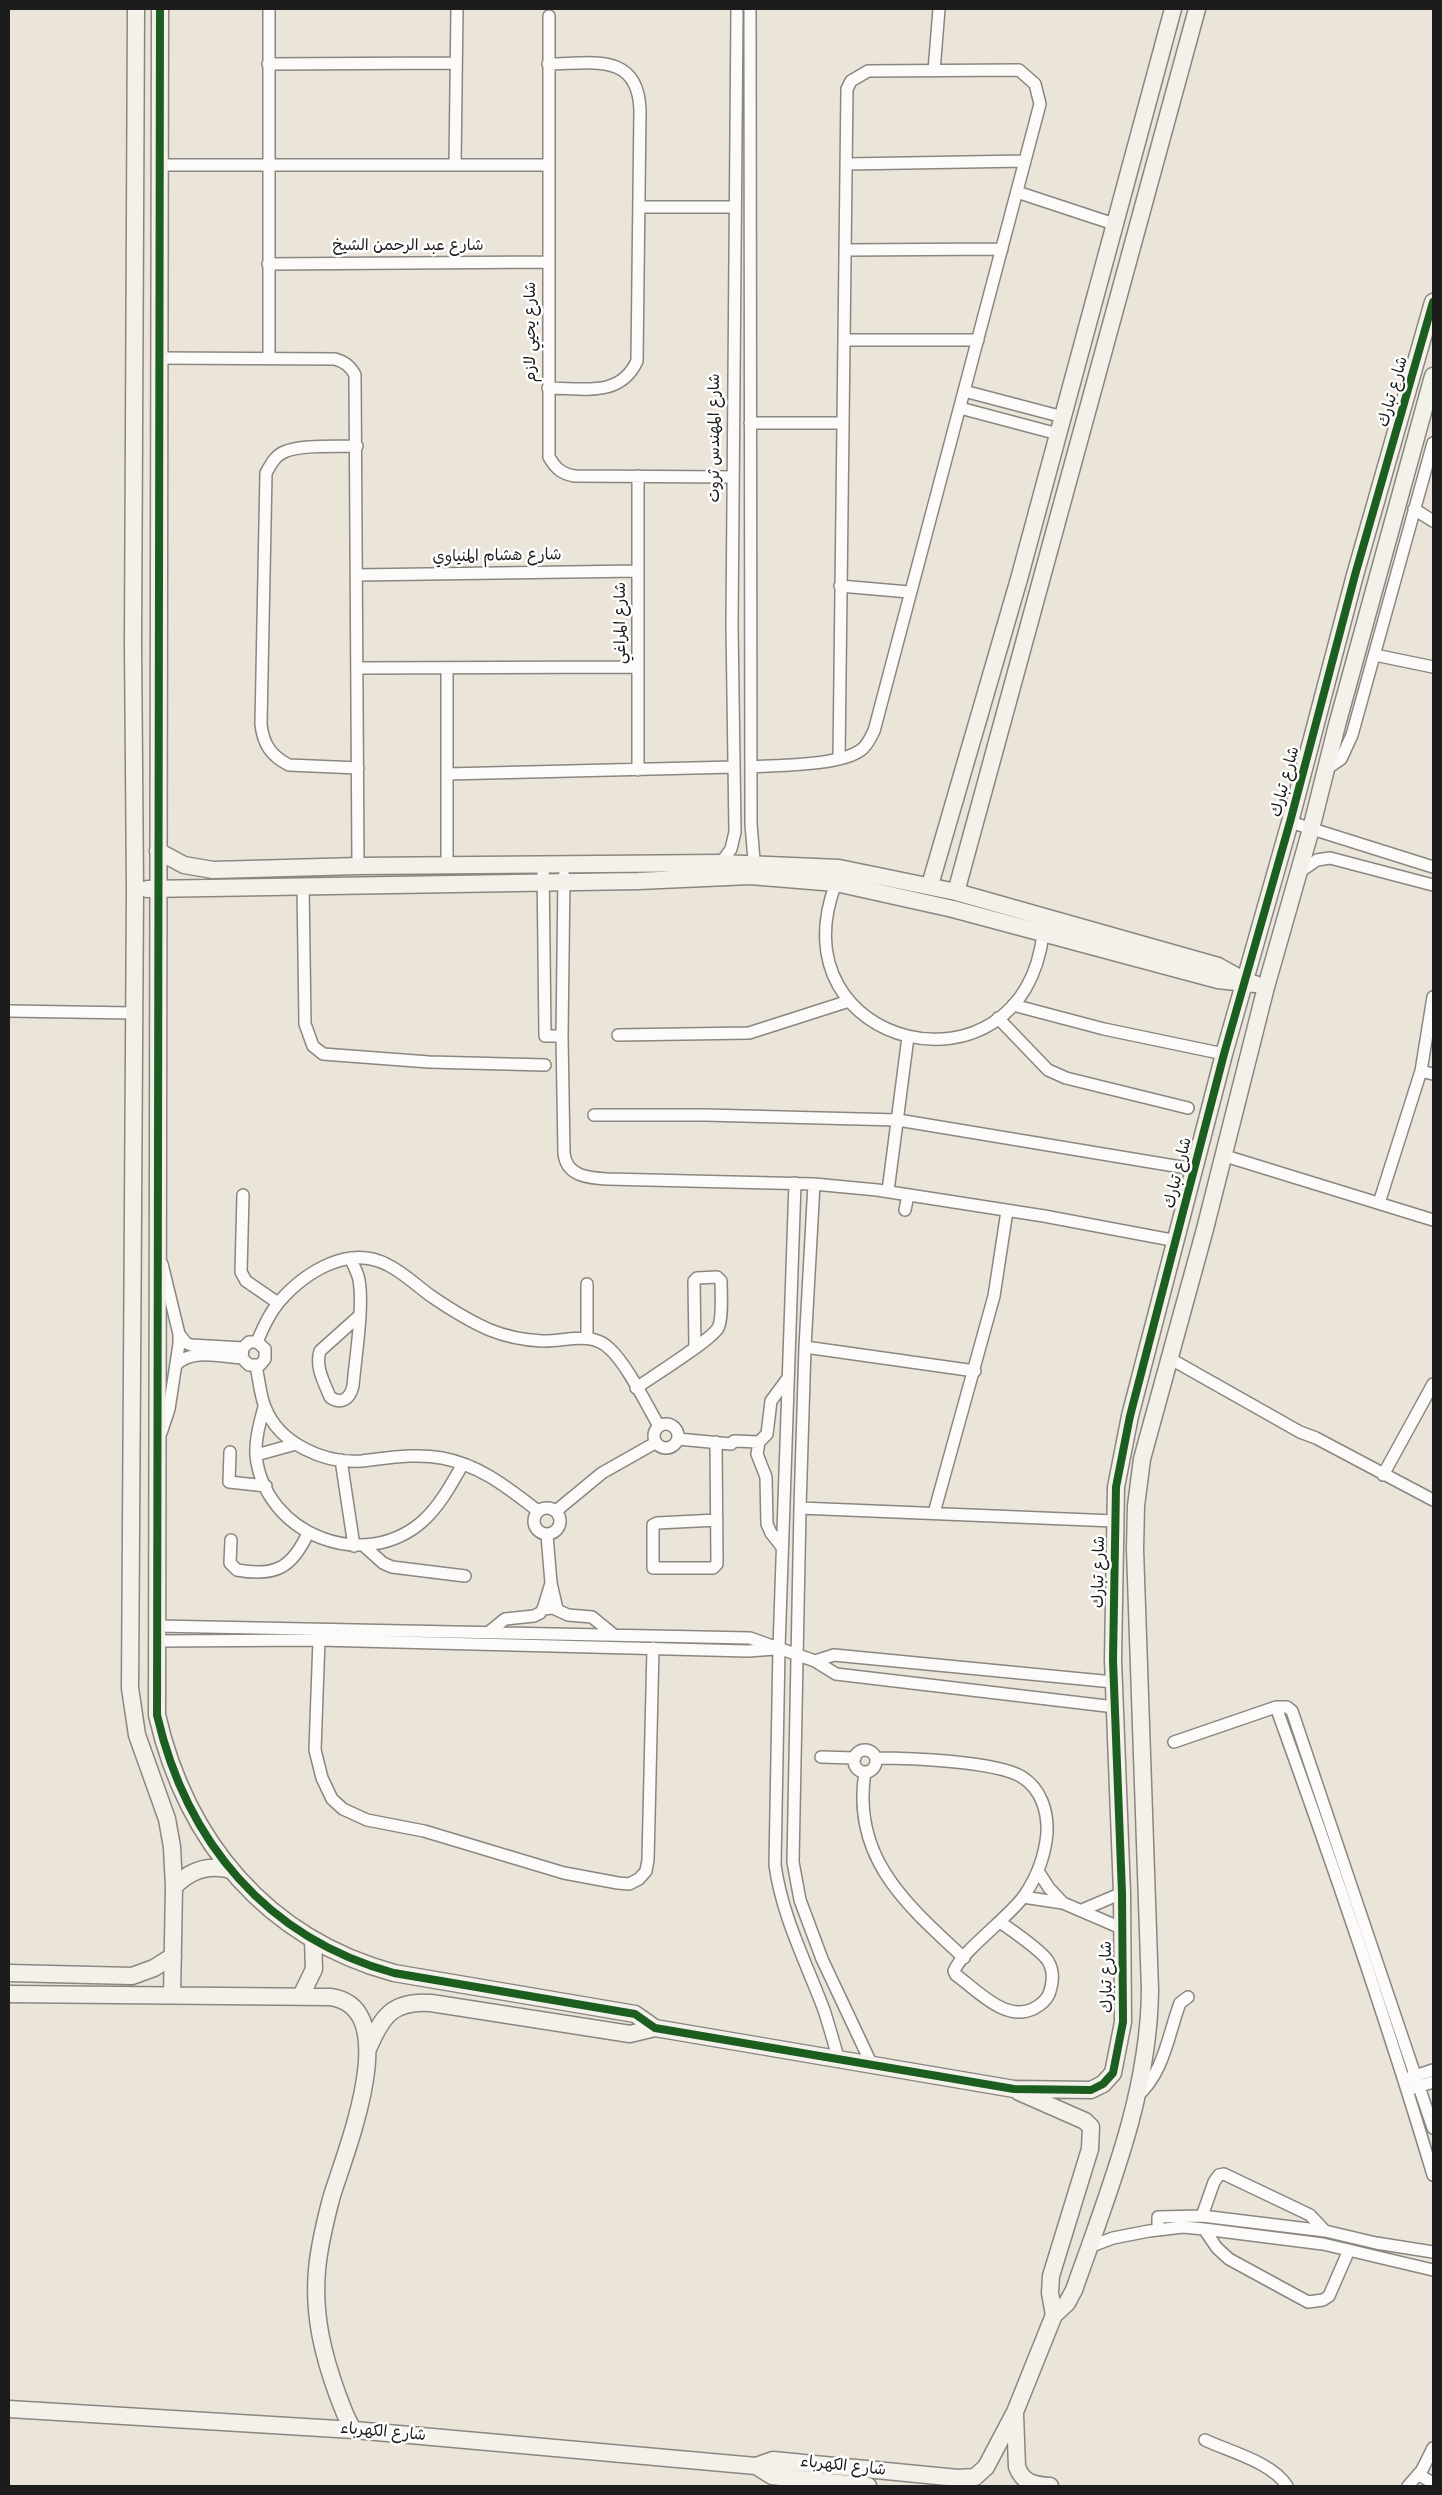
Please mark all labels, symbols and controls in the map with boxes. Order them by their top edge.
street label: شارع عبد الرحمن الشيخ [332,237,484,257]
street label: شارع يحيي لازم [522,282,542,382]
street label: شارع تبارك [1375,355,1413,429]
street label: شارع المهندس ثروت [706,373,726,503]
street label: شارع هشام المنياوي [432,546,562,568]
street label: شارع المراغي [612,582,632,664]
street label: شارع تبارك [1267,745,1305,819]
street label: شارع تبارك [1161,1136,1197,1210]
street label: شارع تبارك [1090,1536,1110,1608]
street label: شارع تبارك [1098,1941,1118,2013]
street label: شارع الكهرباء [339,2420,427,2446]
street label: شارع الكهرباء [799,2453,887,2481]

